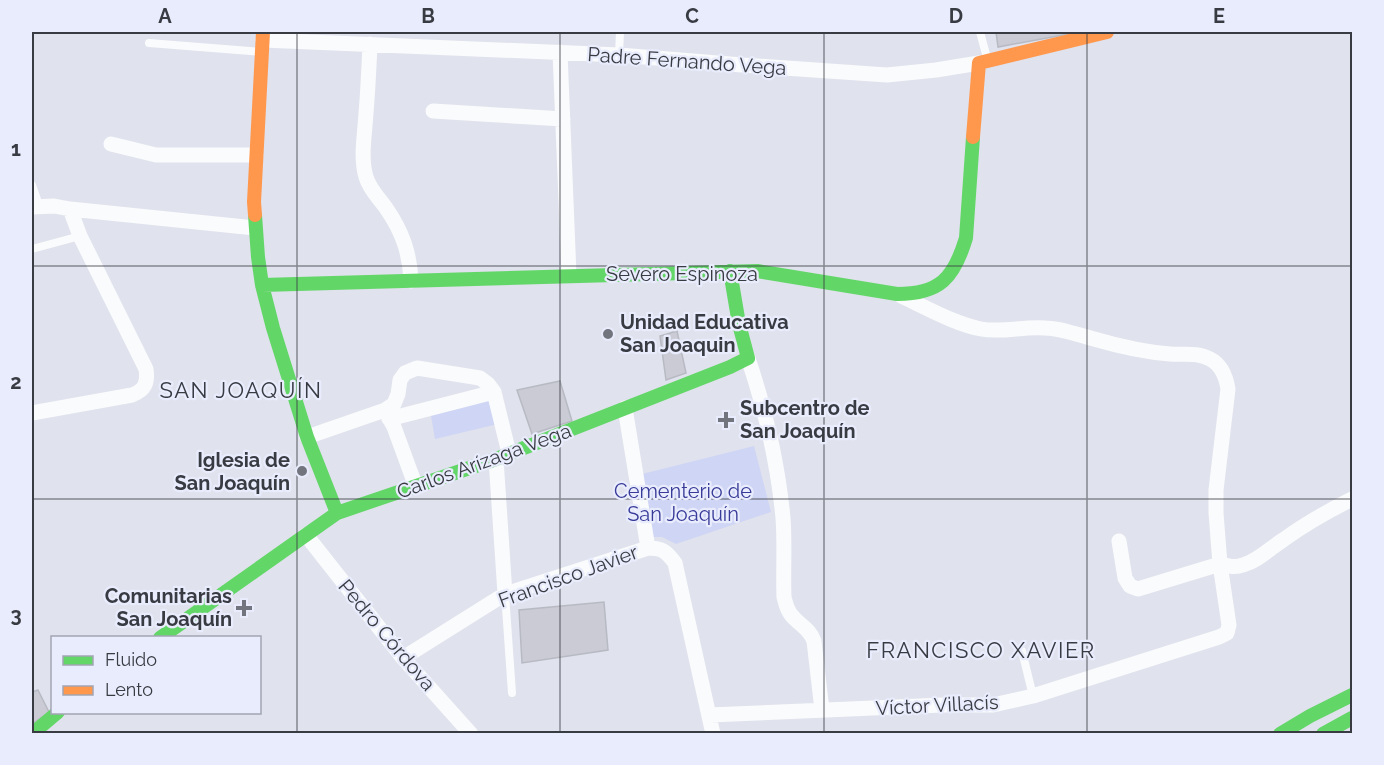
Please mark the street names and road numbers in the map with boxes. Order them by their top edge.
street label: Padre Fernando Vega [587,42,787,80]
street label: Severo Espinoza [606,262,758,286]
street label: Carlos Arízaga Vega [394,418,574,504]
street label: Francisco Javier [495,540,641,612]
street label: Pedro Córdova [334,575,440,695]
street label: Víctor Villacís [875,690,999,720]

